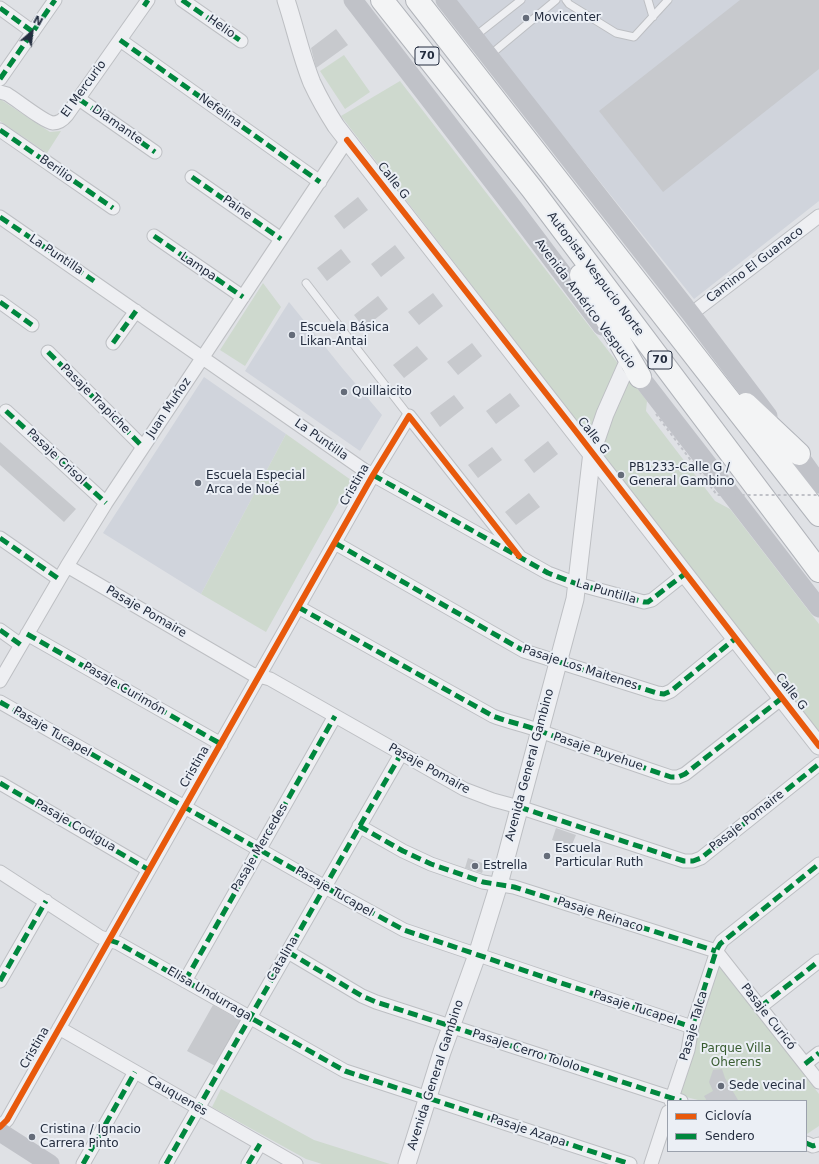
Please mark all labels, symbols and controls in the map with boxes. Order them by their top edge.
place label: Movicenter [534,11,601,25]
north arrow [12,12,52,52]
street label: Helio [204,12,238,42]
text: N [31,13,45,29]
marker: Movicenter [521,13,531,23]
road number: 70 [415,47,439,65]
street label: El Mercurio [58,58,110,120]
street label: Nefelina [196,91,244,131]
street label: Diamante [89,102,145,148]
street label: Berilio [36,152,76,186]
street label: Calle G [374,160,412,202]
street label: Paine [220,193,254,223]
street label: Autopista Vespucio Norte [544,209,646,339]
street label: Camino El Guanaco [704,224,806,306]
street label: La Puntilla [26,232,86,278]
street label: Avenida Américo Vespucio [532,236,638,372]
street label: Lampa [177,250,219,284]
place label: Escuela Básica Likan-Antai [300,321,389,349]
marker: Escuela Básica Likan-Antai [287,330,297,340]
road number: 70 [648,351,672,369]
street label: Pasaje Trapiche [57,361,133,437]
street label: Juan Muñoz [144,375,194,441]
place label: Quillaicito [352,385,412,399]
marker: Quillaicito [339,387,349,397]
street label: Calle G [574,415,612,457]
street label: La Puntilla [291,416,351,464]
street label: Pasaje Crisol [23,426,89,488]
place label: PB1233-Calle G / General Gambino [629,461,734,489]
street label: Cristina [337,462,373,508]
place label: Escuela Especial Arca de Noé [206,469,305,497]
marker: PB1233-Calle G / General Gambino [616,470,626,480]
marker: Escuela Especial Arca de Noé [193,478,203,488]
street label: La Puntilla [574,577,638,607]
street label: Pasaje Pomaire [103,583,189,641]
street label: Pasaje Los Maitenes [521,643,639,693]
street label: Pasaje Curimón [80,659,168,719]
street label: Calle G [772,671,810,713]
street label: Avenida General Gambino [503,687,557,843]
street label: Pasaje Tucapel [10,704,94,760]
street label: Pasaje Puyehue [551,730,645,774]
street label: Pasaje Pomaire [386,741,472,797]
street label: Cristina [177,744,213,790]
street label: Pasaje Pomaire [707,787,787,855]
street label: Pasaje Codigua [32,797,118,855]
street label: Pasaje Mercedes [229,801,291,895]
place label: Escuela Particular Ruth [555,842,643,870]
marker: Escuela Particular Ruth [542,851,552,861]
place label: Estrella [483,859,528,873]
marker: Estrella [470,861,480,871]
street label: Pasaje Tucapel [292,864,376,920]
street label: Pasaje Reinaco [555,894,645,936]
street label: Catalina [264,934,302,984]
street label: Elisa Undurraga [164,964,254,1024]
street label: Pasaje Curicó [738,981,798,1053]
street label: Pasaje Tucapel [591,988,679,1028]
street label: Pasaje Talca [677,989,711,1063]
street label: Avenida General Gambino [405,998,467,1152]
street label: Cristina [17,1025,53,1071]
street label: Pasaje Cerro Tololo [470,1027,582,1075]
park label: Parque Villa Oherens [701,1042,771,1070]
street label: Cauquenes [144,1073,210,1119]
place label: Sede vecinal [729,1079,806,1093]
marker: Sede vecinal [716,1081,726,1091]
legend [667,1100,807,1152]
text: Ciclovía [705,1109,752,1123]
street label: Pasaje Azapa [488,1112,568,1150]
place label: Cristina / Ignacio Carrera Pinto [40,1123,141,1151]
text: Sendero [705,1129,755,1143]
marker: Cristina / Ignacio Carrera Pinto [27,1132,37,1142]

